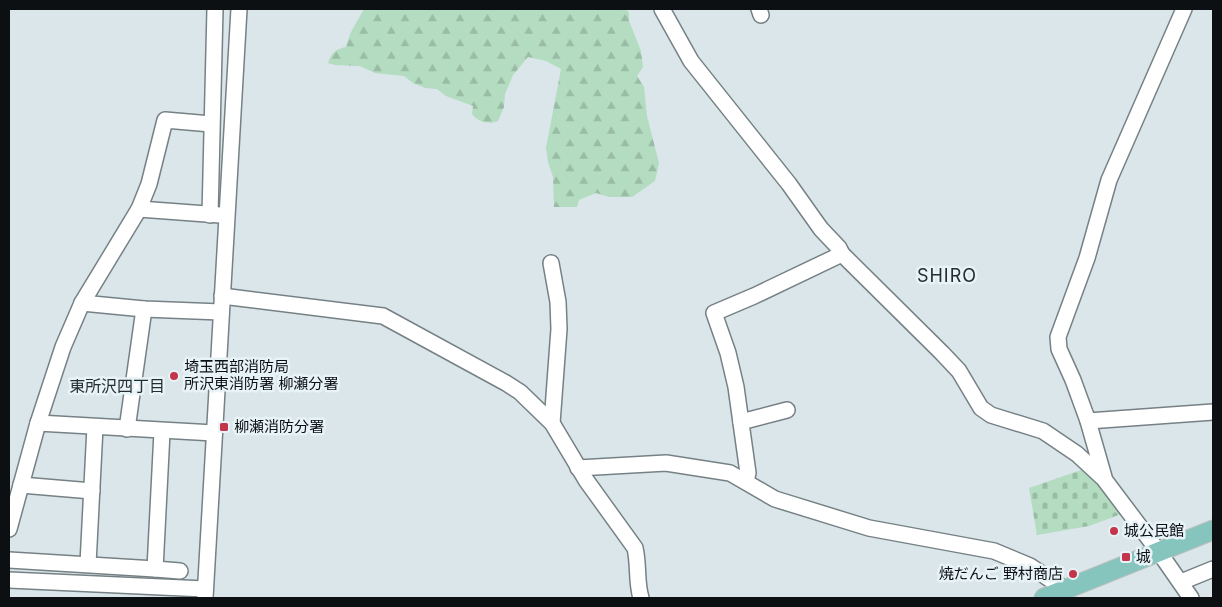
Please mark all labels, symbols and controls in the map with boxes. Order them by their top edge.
district label: SHIRO [917,265,977,286]
place label: 埼玉西部消防局 所沢東消防署 柳瀬分署 [184,357,338,393]
marker: 埼玉西部消防局 所沢東消防署 柳瀬分署 [168,370,180,382]
district label: 東所沢四丁目 [69,376,165,396]
place label: 柳瀬消防分署 [234,417,324,436]
marker: 柳瀬消防分署 [218,421,230,433]
place label: 城公民館 [1124,521,1184,540]
marker: 城公民館 [1108,525,1120,537]
place label: 城 [1136,547,1151,566]
marker: 城 [1120,551,1132,563]
place label: 焼だんご 野村商店 [939,564,1063,583]
marker: 焼だんご 野村商店 [1067,568,1079,580]

